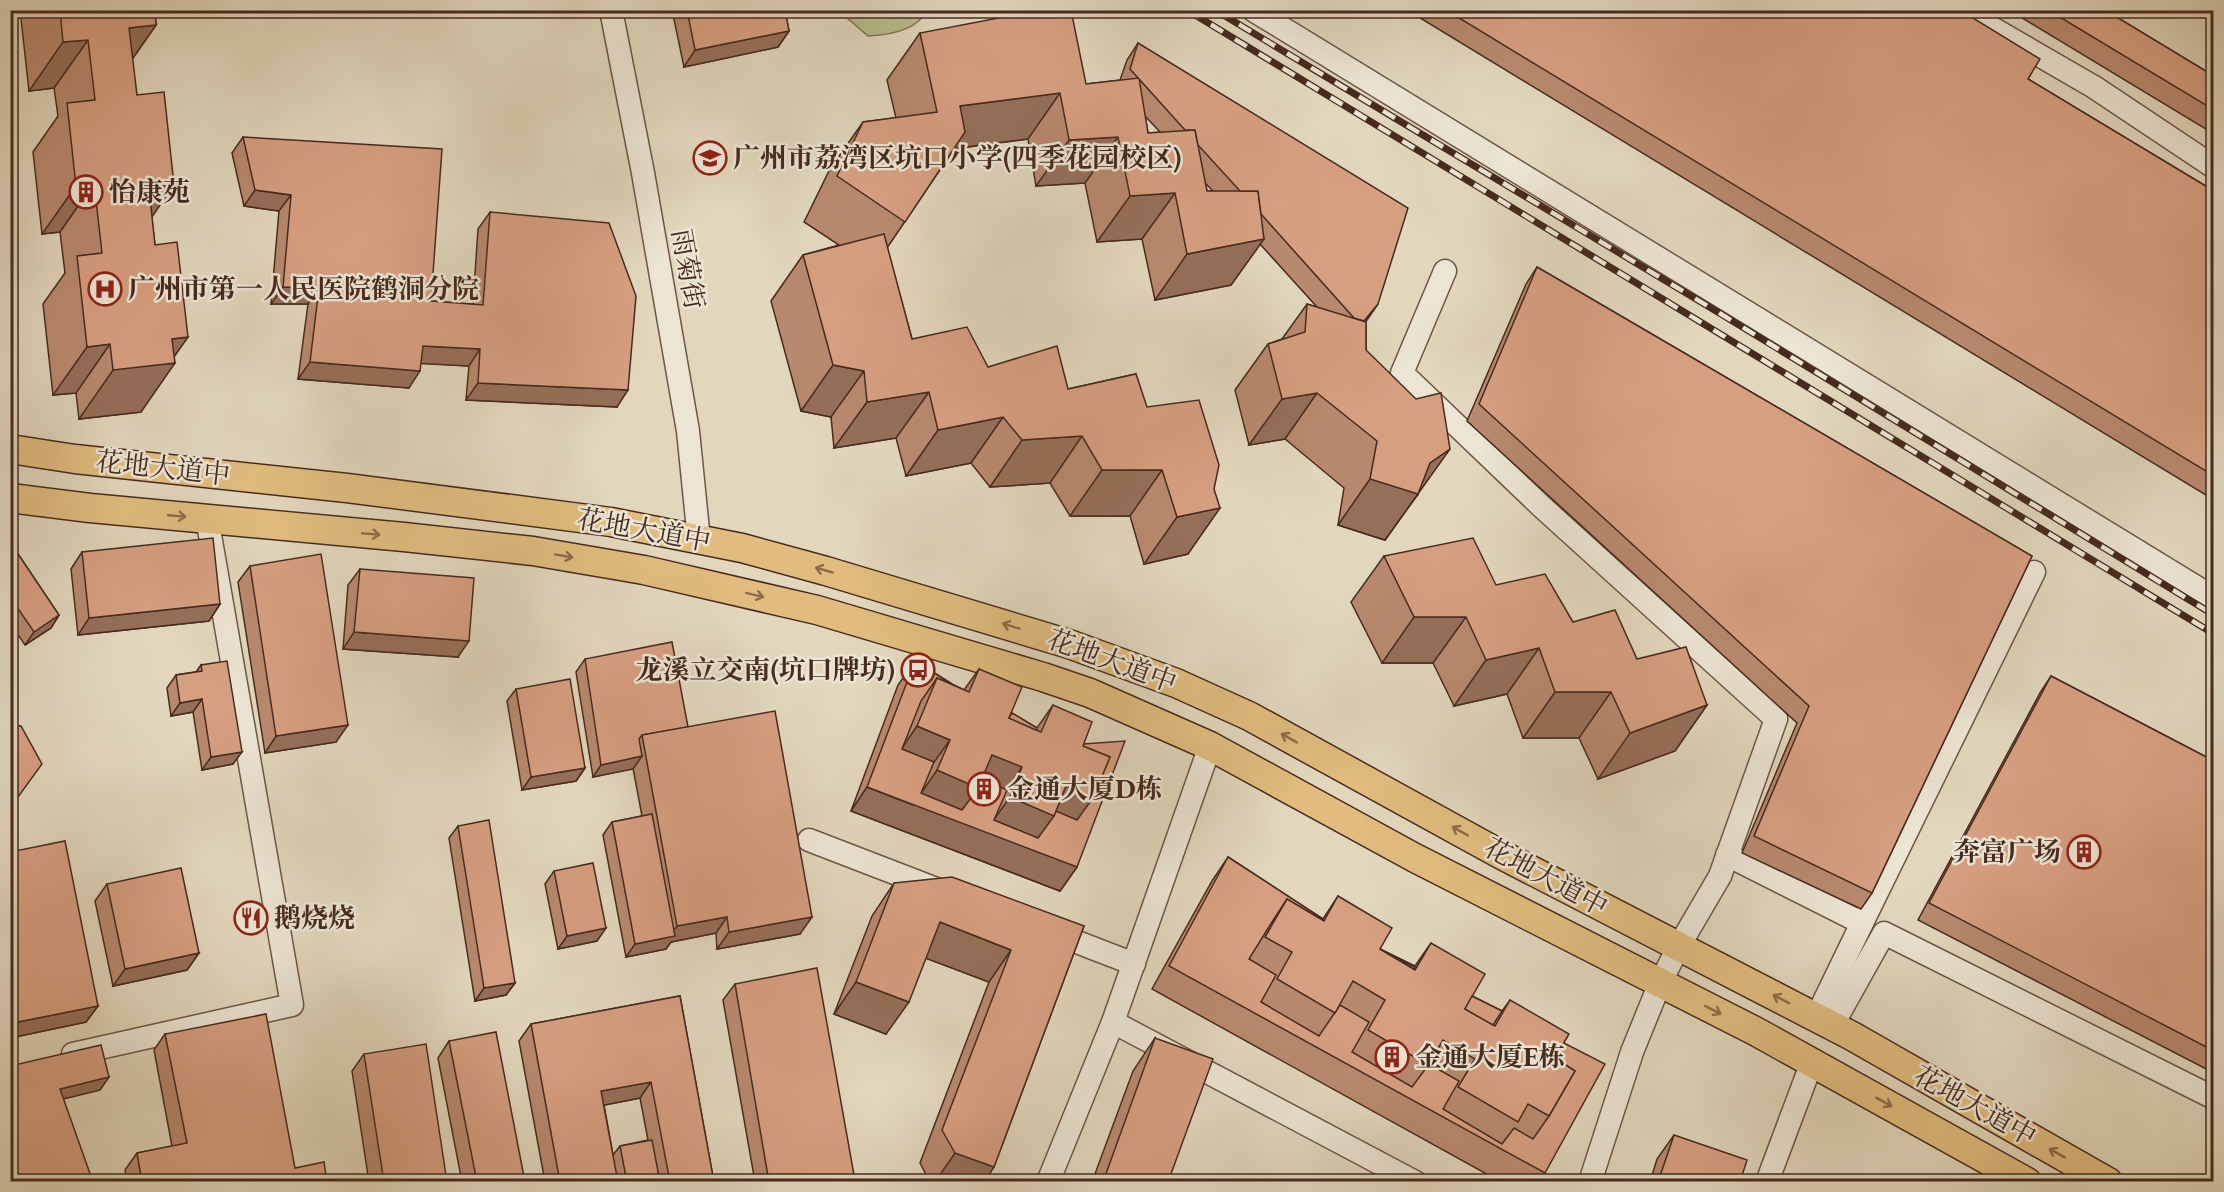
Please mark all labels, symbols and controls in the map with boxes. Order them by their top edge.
school or university icon: 广州市荔湾区坑口小学(四季花园校区) [692,140,728,176]
place label: 广州市荔湾区坑口小学(四季花园校区) [733,140,1181,175]
building icon: 怡康苑 [68,174,104,210]
place label: 怡康苑 [109,174,190,209]
street label: 雨菊街 [664,226,713,312]
hospital icon: 广州市第一人民医院鹤洞分院 [87,271,123,307]
place label: 广州市第一人民医院鹤洞分院 [128,271,479,306]
street label: 花地大道中 [94,443,232,492]
street label: 花地大道中 [575,501,714,558]
one-way arrow [166,511,186,522]
one-way arrow [360,528,380,539]
one-way arrow [554,551,574,562]
one-way arrow [815,564,834,575]
one-way arrow [746,589,765,601]
one-way arrow [1002,620,1021,631]
street label: 花地大道中 [1043,621,1182,700]
place label: 龙溪立交南(坑口牌坊) [636,652,895,687]
bus stop icon: 龙溪立交南(坑口牌坊) [900,652,936,688]
one-way arrow [1280,732,1298,743]
building icon: 金通大厦D栋 [966,771,1002,807]
place label: 金通大厦D栋 [1007,771,1163,806]
one-way arrow [1451,825,1469,836]
street label: 花地大道中 [1478,829,1614,924]
place label: 奔富广场 [1953,834,2061,869]
building icon: 奔富广场 [2066,834,2102,870]
restaurant icon: 鹅烧烧 [233,900,269,936]
place label: 鹅烧烧 [274,900,355,935]
one-way arrow [1772,993,1790,1004]
one-way arrow [1703,1004,1721,1016]
building icon: 金通大厦E栋 [1374,1039,1410,1075]
place label: 金通大厦E栋 [1415,1039,1566,1074]
street label: 花地大道中 [1908,1058,2043,1154]
one-way arrow [1875,1097,1893,1108]
one-way arrow [2049,1147,2066,1159]

